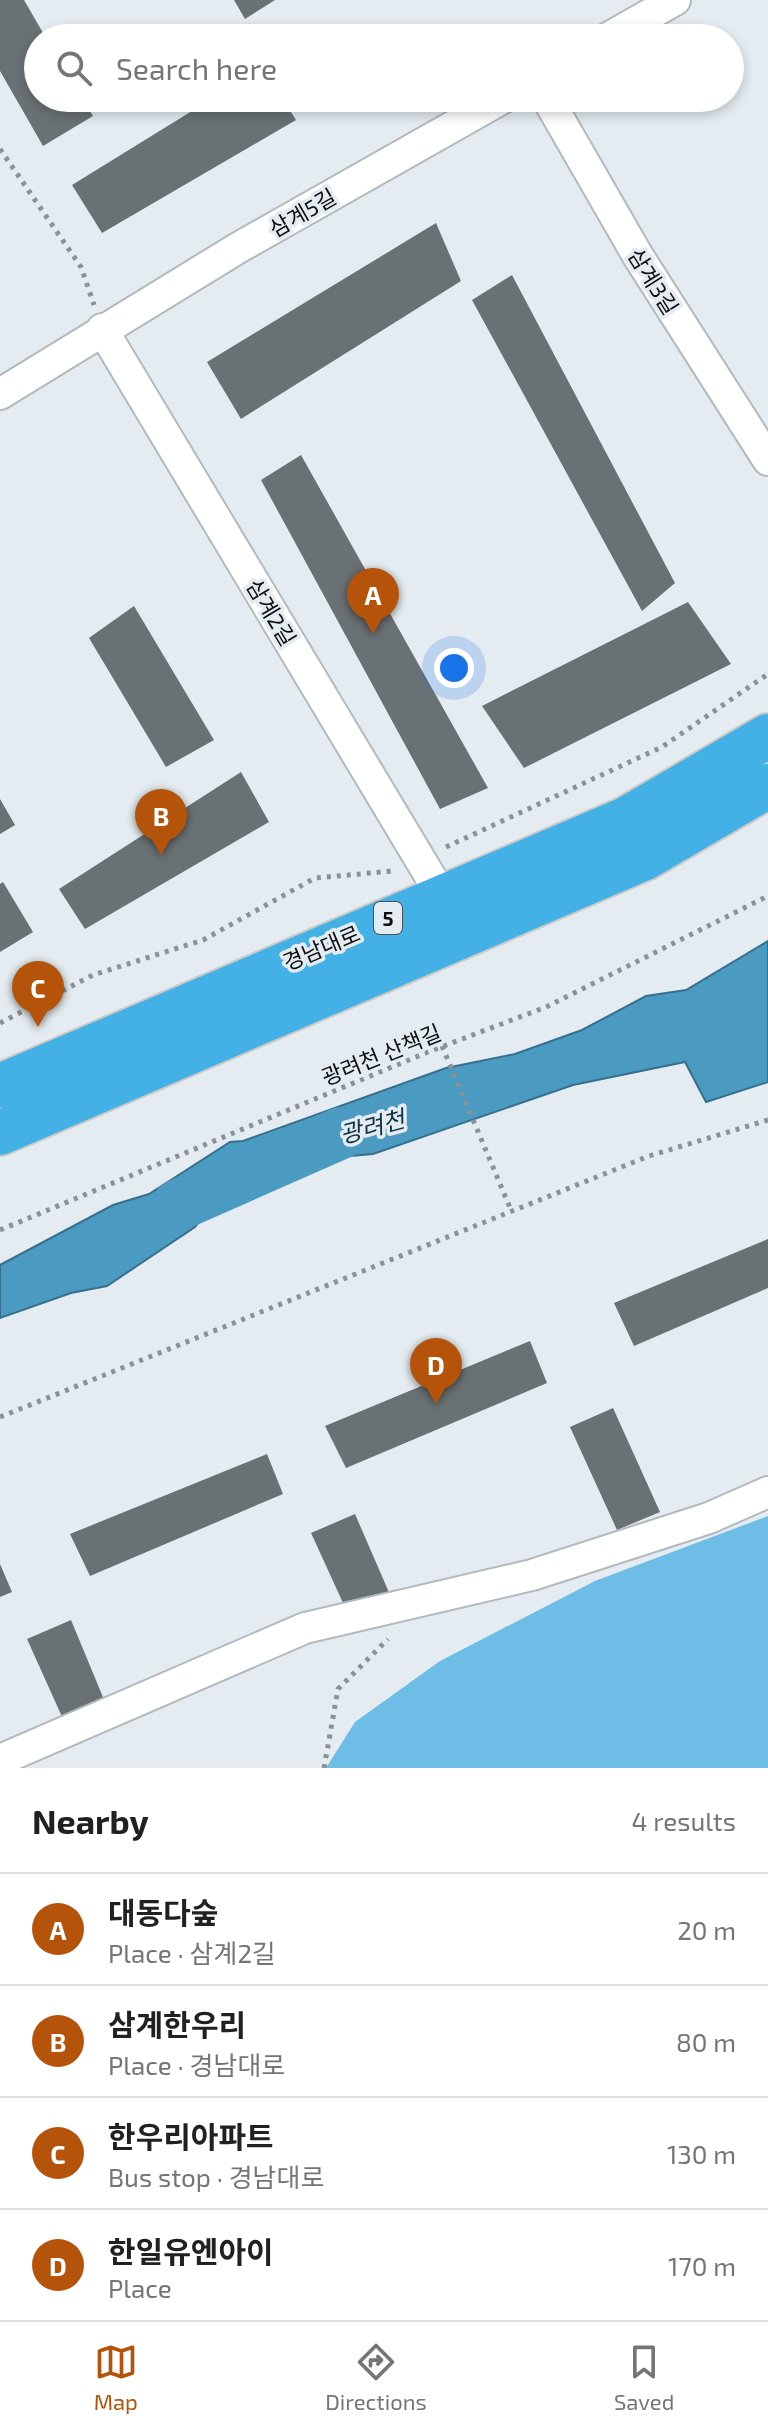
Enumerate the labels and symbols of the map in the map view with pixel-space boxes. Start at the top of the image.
street label: 삼계5길 [264,183,340,241]
street label: 삼계3길 [624,243,684,319]
pin: A [347,568,399,634]
street label: 삼계2길 [242,574,302,650]
your location [434,648,474,688]
pin: B [135,789,187,855]
road number: 5 [374,902,402,934]
street label: 경남대로 [279,919,363,975]
pin: C [12,961,64,1027]
street label: 광려천 산책길 [318,1018,444,1090]
water label: 광려천 [336,1103,411,1149]
pin: D [410,1338,462,1404]

